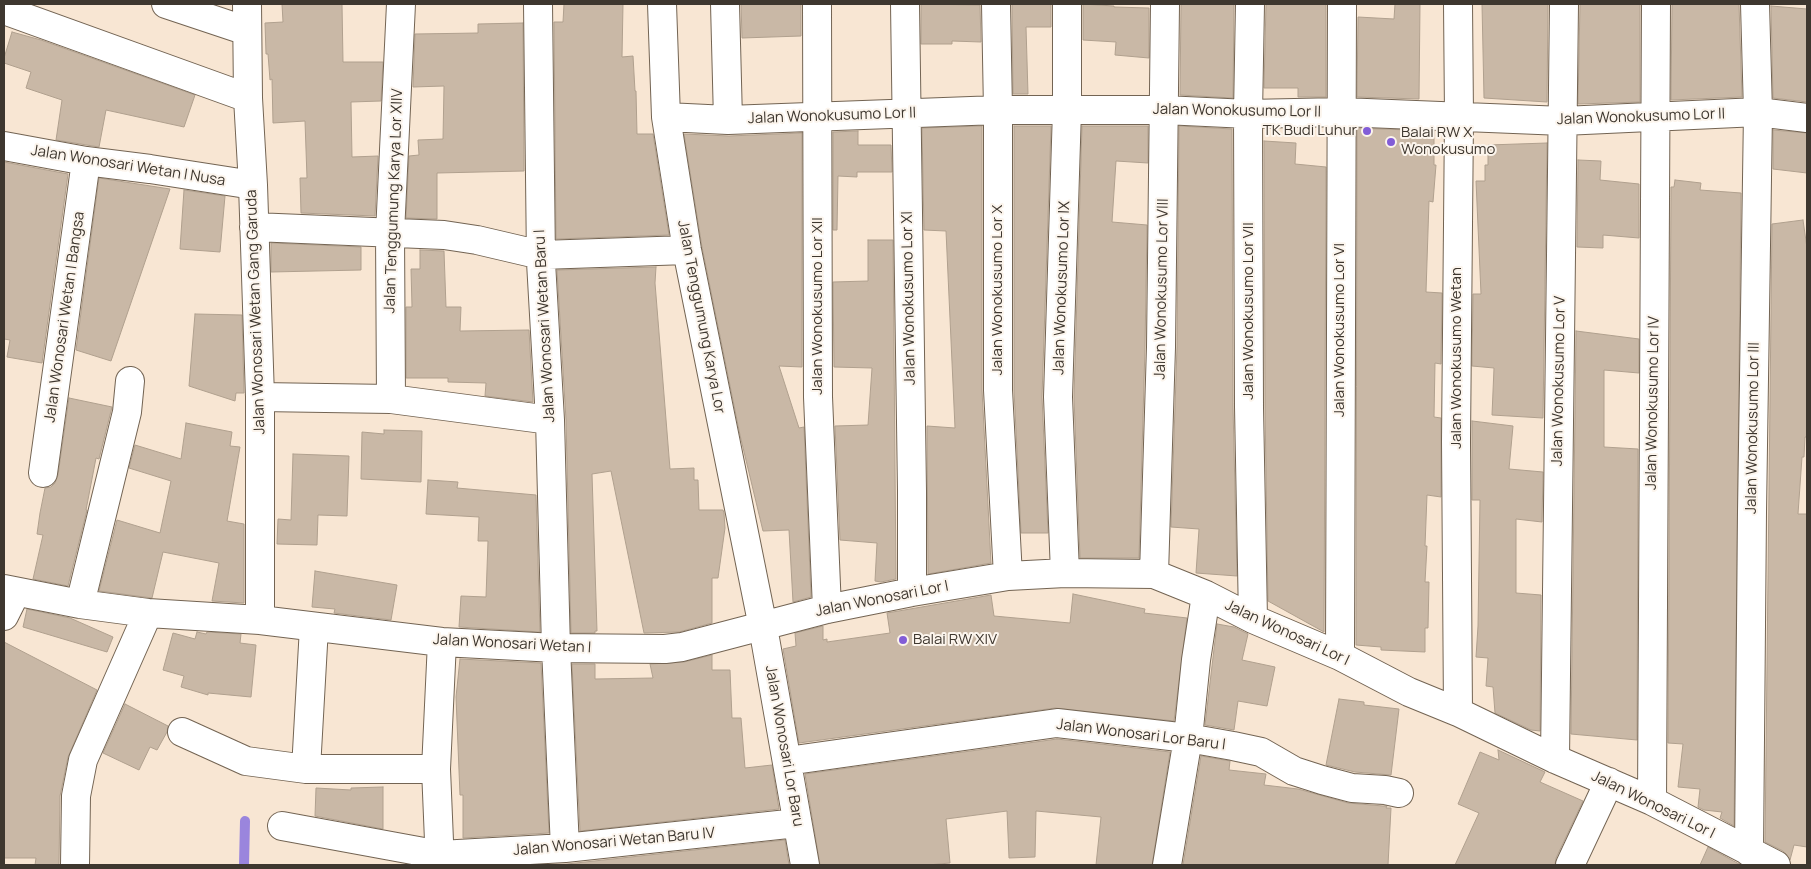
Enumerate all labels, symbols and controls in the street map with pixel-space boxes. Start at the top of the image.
street label: Jalan Tenggumung Karya Lor XIIV [381,88,407,314]
street label: Jalan Wonokusumo Lor II [1153,101,1321,121]
street label: Jalan Wonokusumo Lor II [748,104,916,128]
street label: Jalan Wonokusumo Lor II [1557,105,1725,129]
place label: TK Budi Luhur [1263,122,1357,140]
place label: Balai RW X Wonokusumo [1401,124,1495,159]
marker: TK Budi Luhur [1361,125,1373,137]
marker: Balai RW X Wonokusumo [1385,136,1397,148]
street label: Jalan Wonosari Wetan I Nusa [29,142,227,190]
street label: Jalan Wonosari Wetan Gang Garuda [243,189,269,435]
street label: Jalan Wonokusumo Lor VIII [1151,198,1173,380]
street label: Jalan Wonokusumo Lor IX [1050,201,1074,375]
street label: Jalan Wonokusumo Lor X [989,205,1007,375]
street label: Jalan Wonosari Wetan I Bangsa [41,210,89,424]
street label: Jalan Wonokusumo Lor XI [898,211,920,385]
street label: Jalan Wonokusumo Lor XII [809,217,827,395]
street label: Jalan Tenggumung Karya Lor [673,219,729,415]
street label: Jalan Wonokusumo Lor VII [1240,222,1258,400]
street label: Jalan Wonosari Wetan Baru I [531,229,559,423]
street label: Jalan Wonokusumo Lor VI [1331,243,1349,417]
street label: Jalan Wonokusumo Wetan [1448,267,1466,449]
street label: Jalan Wonokusumo Lor V [1549,296,1569,466]
street label: Jalan Wonokusumo Lor IV [1642,316,1664,490]
street label: Jalan Wonokusumo Lor III [1743,342,1763,514]
street label: Jalan Wonosari Lor I [814,577,950,621]
street label: Jalan Wonosari Lor I [1222,596,1352,670]
street label: Jalan Wonosari Wetan I [432,631,592,657]
place label: Balai RW XIV [913,631,997,649]
marker: Balai RW XIV [897,634,909,646]
street label: Jalan Wonosari Lor Baru [761,664,807,828]
street label: Jalan Wonosari Lor Baru I [1055,716,1227,754]
street label: Jalan Wonosari Lor I [1588,767,1718,843]
street label: Jalan Wonosari Wetan Baru IV [512,824,716,860]

